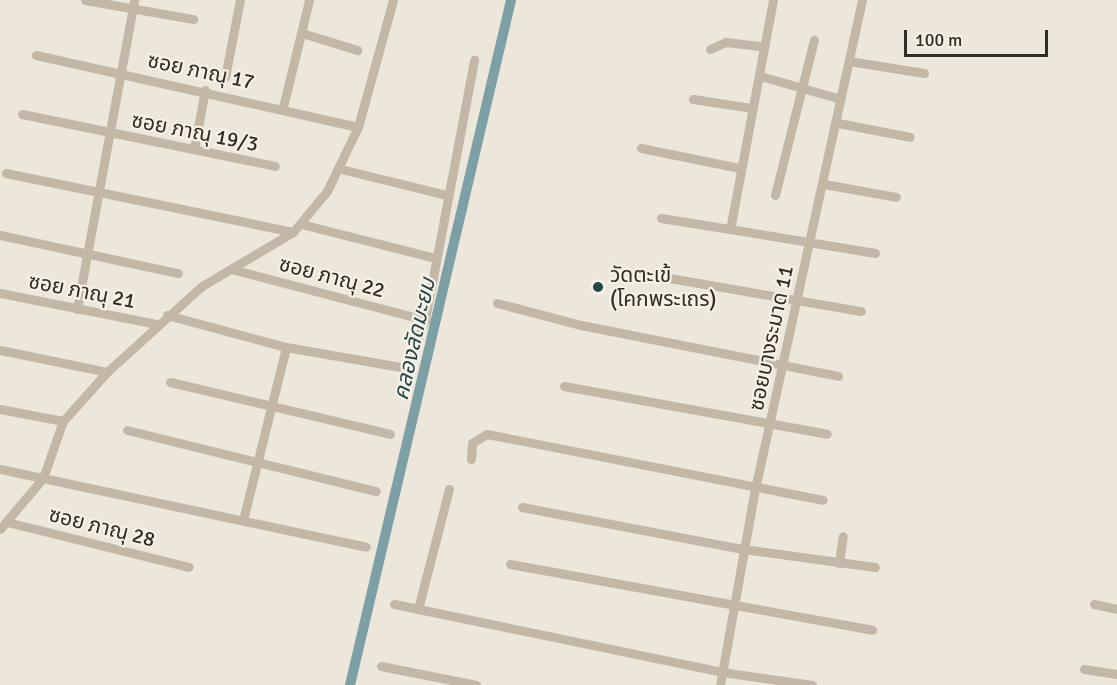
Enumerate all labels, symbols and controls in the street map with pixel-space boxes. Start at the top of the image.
scale bar [907,18,1051,56]
text: 100 m [915,29,962,51]
street label: ซอย ภาณุ 17 [145,47,257,95]
street label: ซอย ภาณุ 19/3 [129,107,261,157]
street label: ซอย ภาณุ 22 [276,251,388,303]
place label: วัดตะเข้ (โคกพระเถร) [610,262,716,312]
street label: ซอยบางระมาด 11 [743,263,799,413]
street label: ซอย ภาณุ 21 [26,268,138,314]
water label: คลองลัดมะยม [387,276,441,402]
marker: วัดตะเข้ (โคกพระเถร) [591,280,605,294]
street label: ซอย ภาณุ 28 [46,502,158,552]

